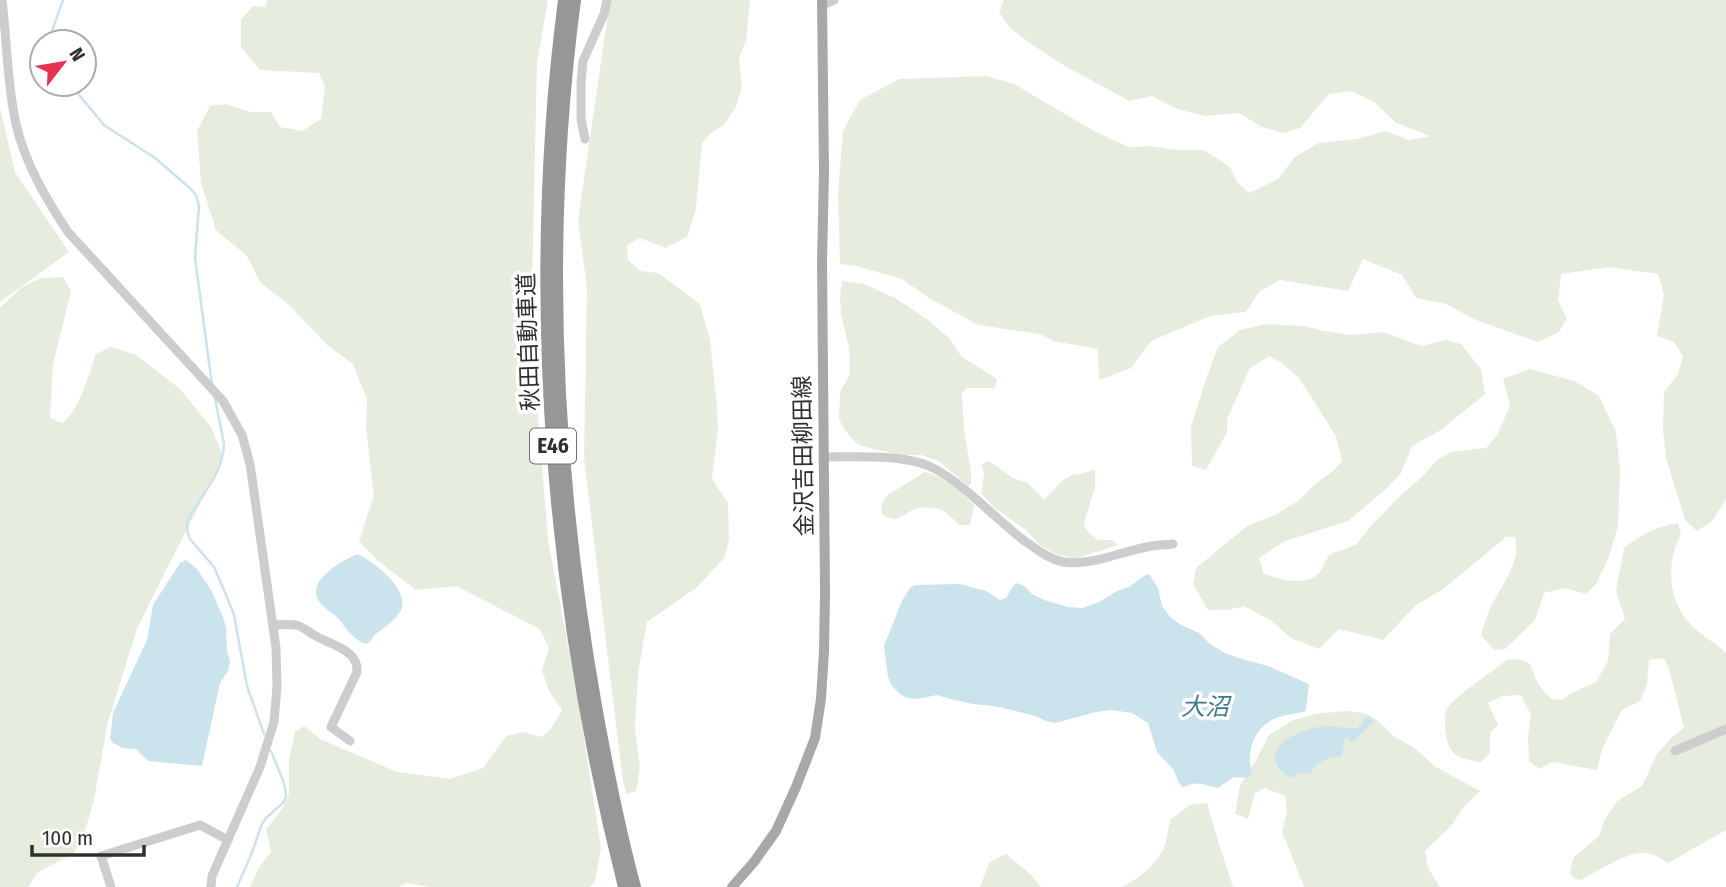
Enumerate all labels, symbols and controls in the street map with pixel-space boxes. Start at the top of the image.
north arrow [28,28,98,98]
text: N [64,44,90,65]
street label: 秋田自動車道 [512,273,544,411]
street label: 金沢吉田柳田線 [788,375,818,537]
road number: E46 [530,428,576,464]
water label: 大沼 [1181,693,1232,721]
scale bar [32,814,144,858]
text: 100 m [42,825,93,851]

